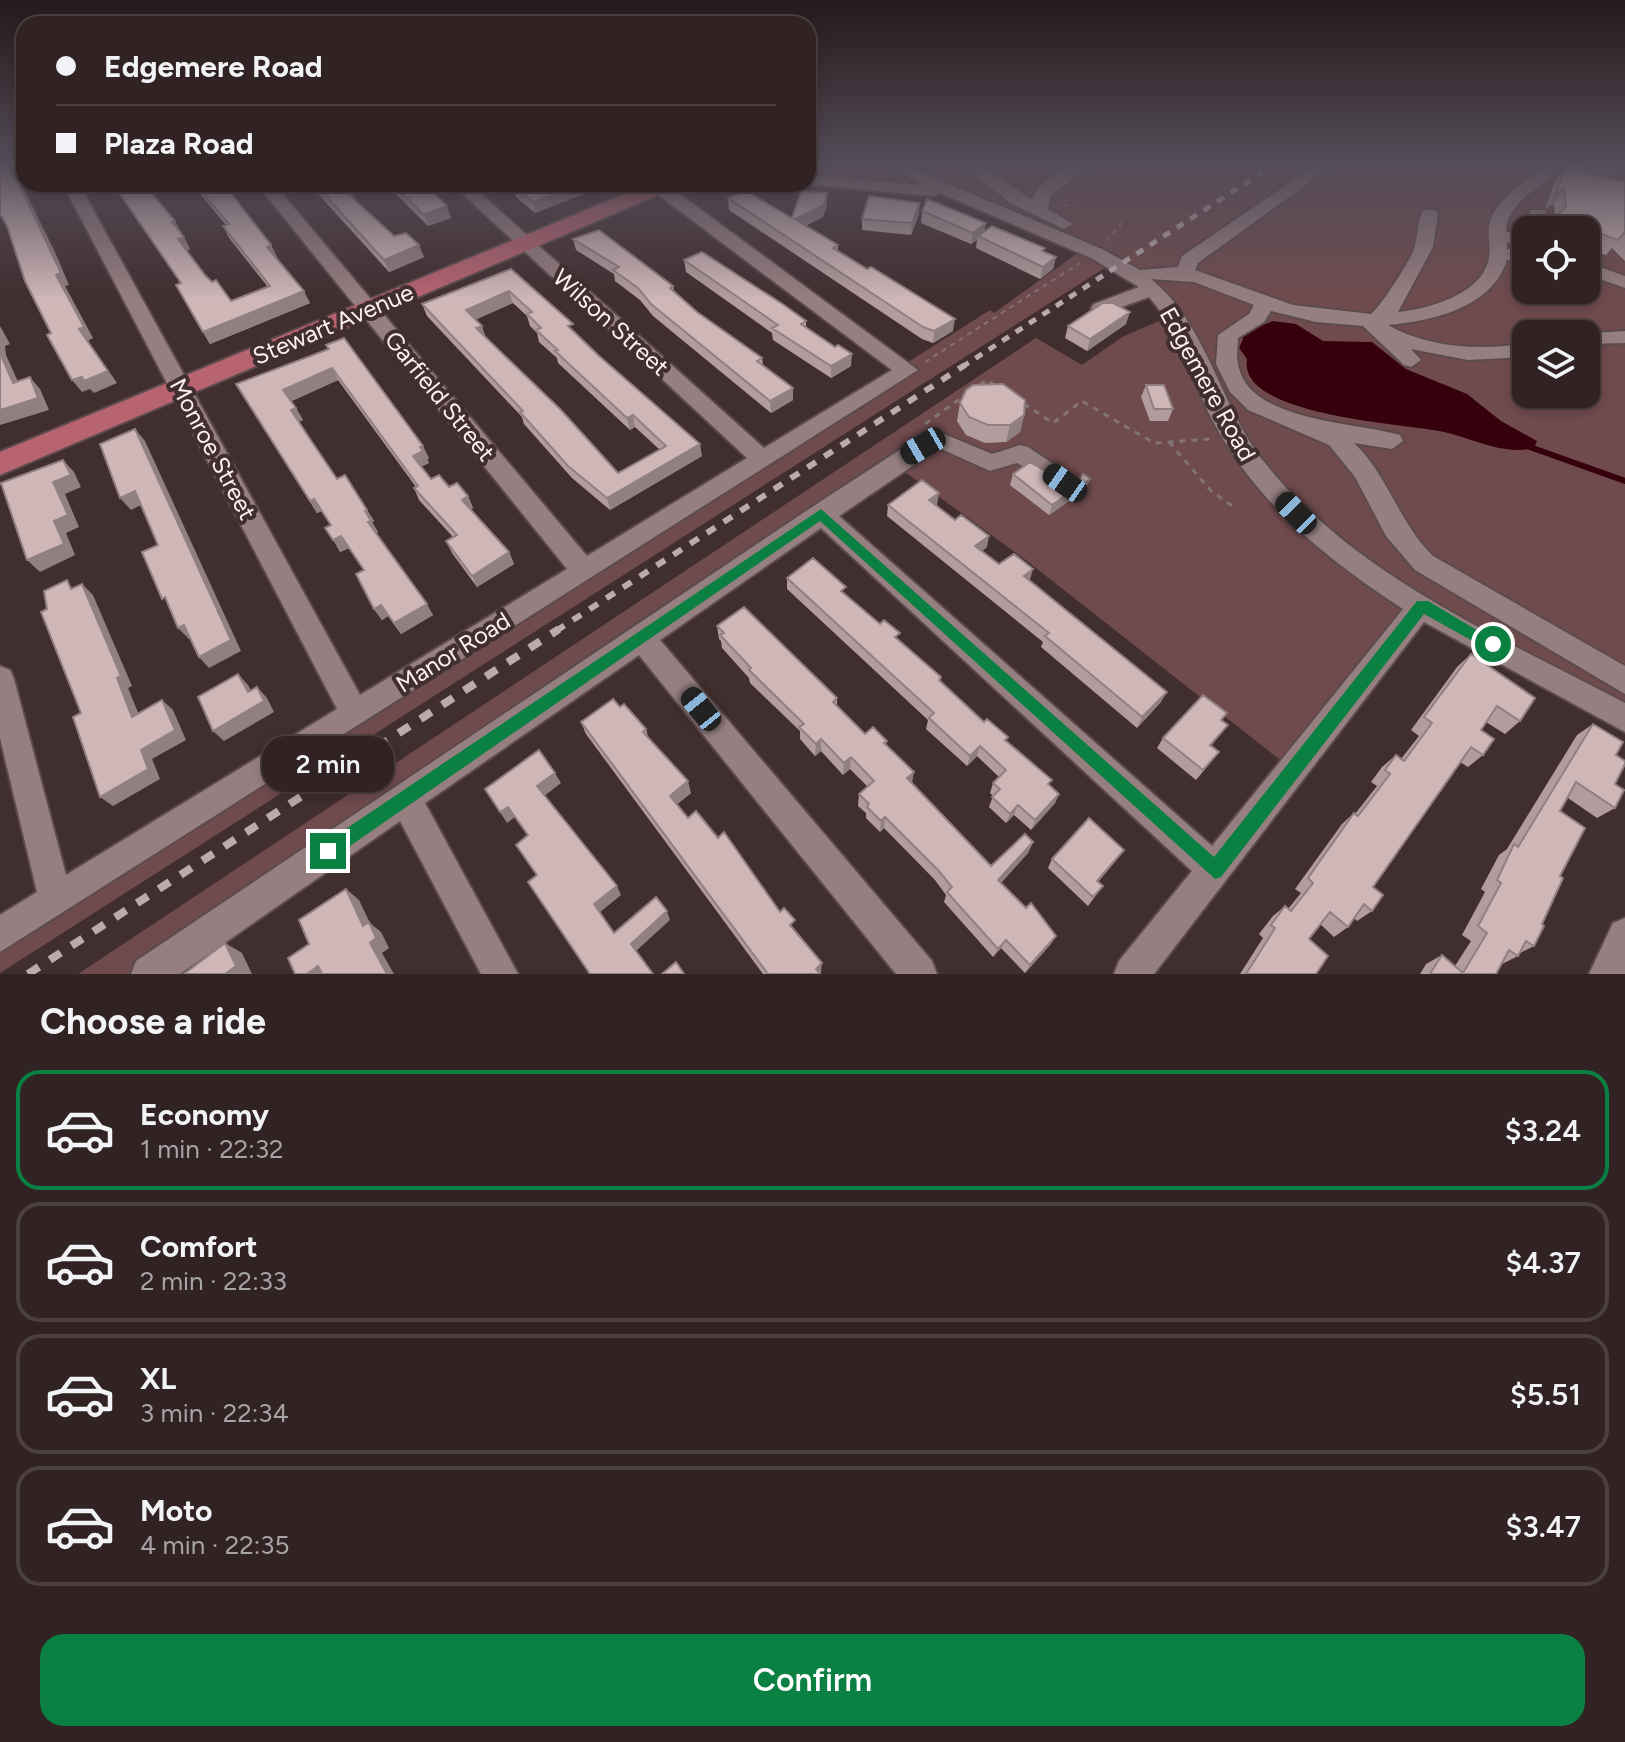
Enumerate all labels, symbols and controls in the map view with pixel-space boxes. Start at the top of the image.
text: Edgemere Road [104,48,323,85]
text: Plaza Road [104,125,254,162]
map controls [1512,216,1600,408]
button: locate [1512,216,1600,304]
street label: Wilson Street [547,263,675,381]
street label: Stewart Avenue [248,277,418,371]
street label: Edgemere Road [1154,302,1262,466]
button: layers [1512,320,1600,408]
street label: Garfield Street [379,325,501,467]
street label: Monroe Street [164,373,262,525]
car [896,424,950,468]
car [1038,459,1092,507]
car [1271,487,1321,539]
street label: Manor Road [391,605,515,699]
route start [1475,626,1511,662]
car [677,683,725,735]
callout: 2 min [262,735,394,791]
text: 2 min [296,748,360,780]
route end [310,833,346,869]
text: Choose a ride [40,1000,266,1043]
icon: car [44,1094,116,1166]
text: Economy [140,1096,269,1133]
text: $3.24 [1505,1112,1581,1149]
text: 1 min · 22:32 [140,1133,284,1165]
icon: car [44,1226,116,1298]
text: Comfort [140,1228,258,1265]
text: $4.37 [1505,1244,1581,1281]
text: 2 min · 22:33 [140,1265,287,1297]
icon: car [44,1358,116,1430]
text: XL [140,1360,176,1397]
text: $5.51 [1510,1376,1581,1413]
text: 3 min · 22:34 [140,1397,289,1429]
icon: car [44,1490,116,1562]
text: Moto [140,1492,212,1529]
text: $3.47 [1505,1508,1581,1545]
text: 4 min · 22:35 [140,1529,289,1561]
button: Confirm [40,1634,1585,1726]

